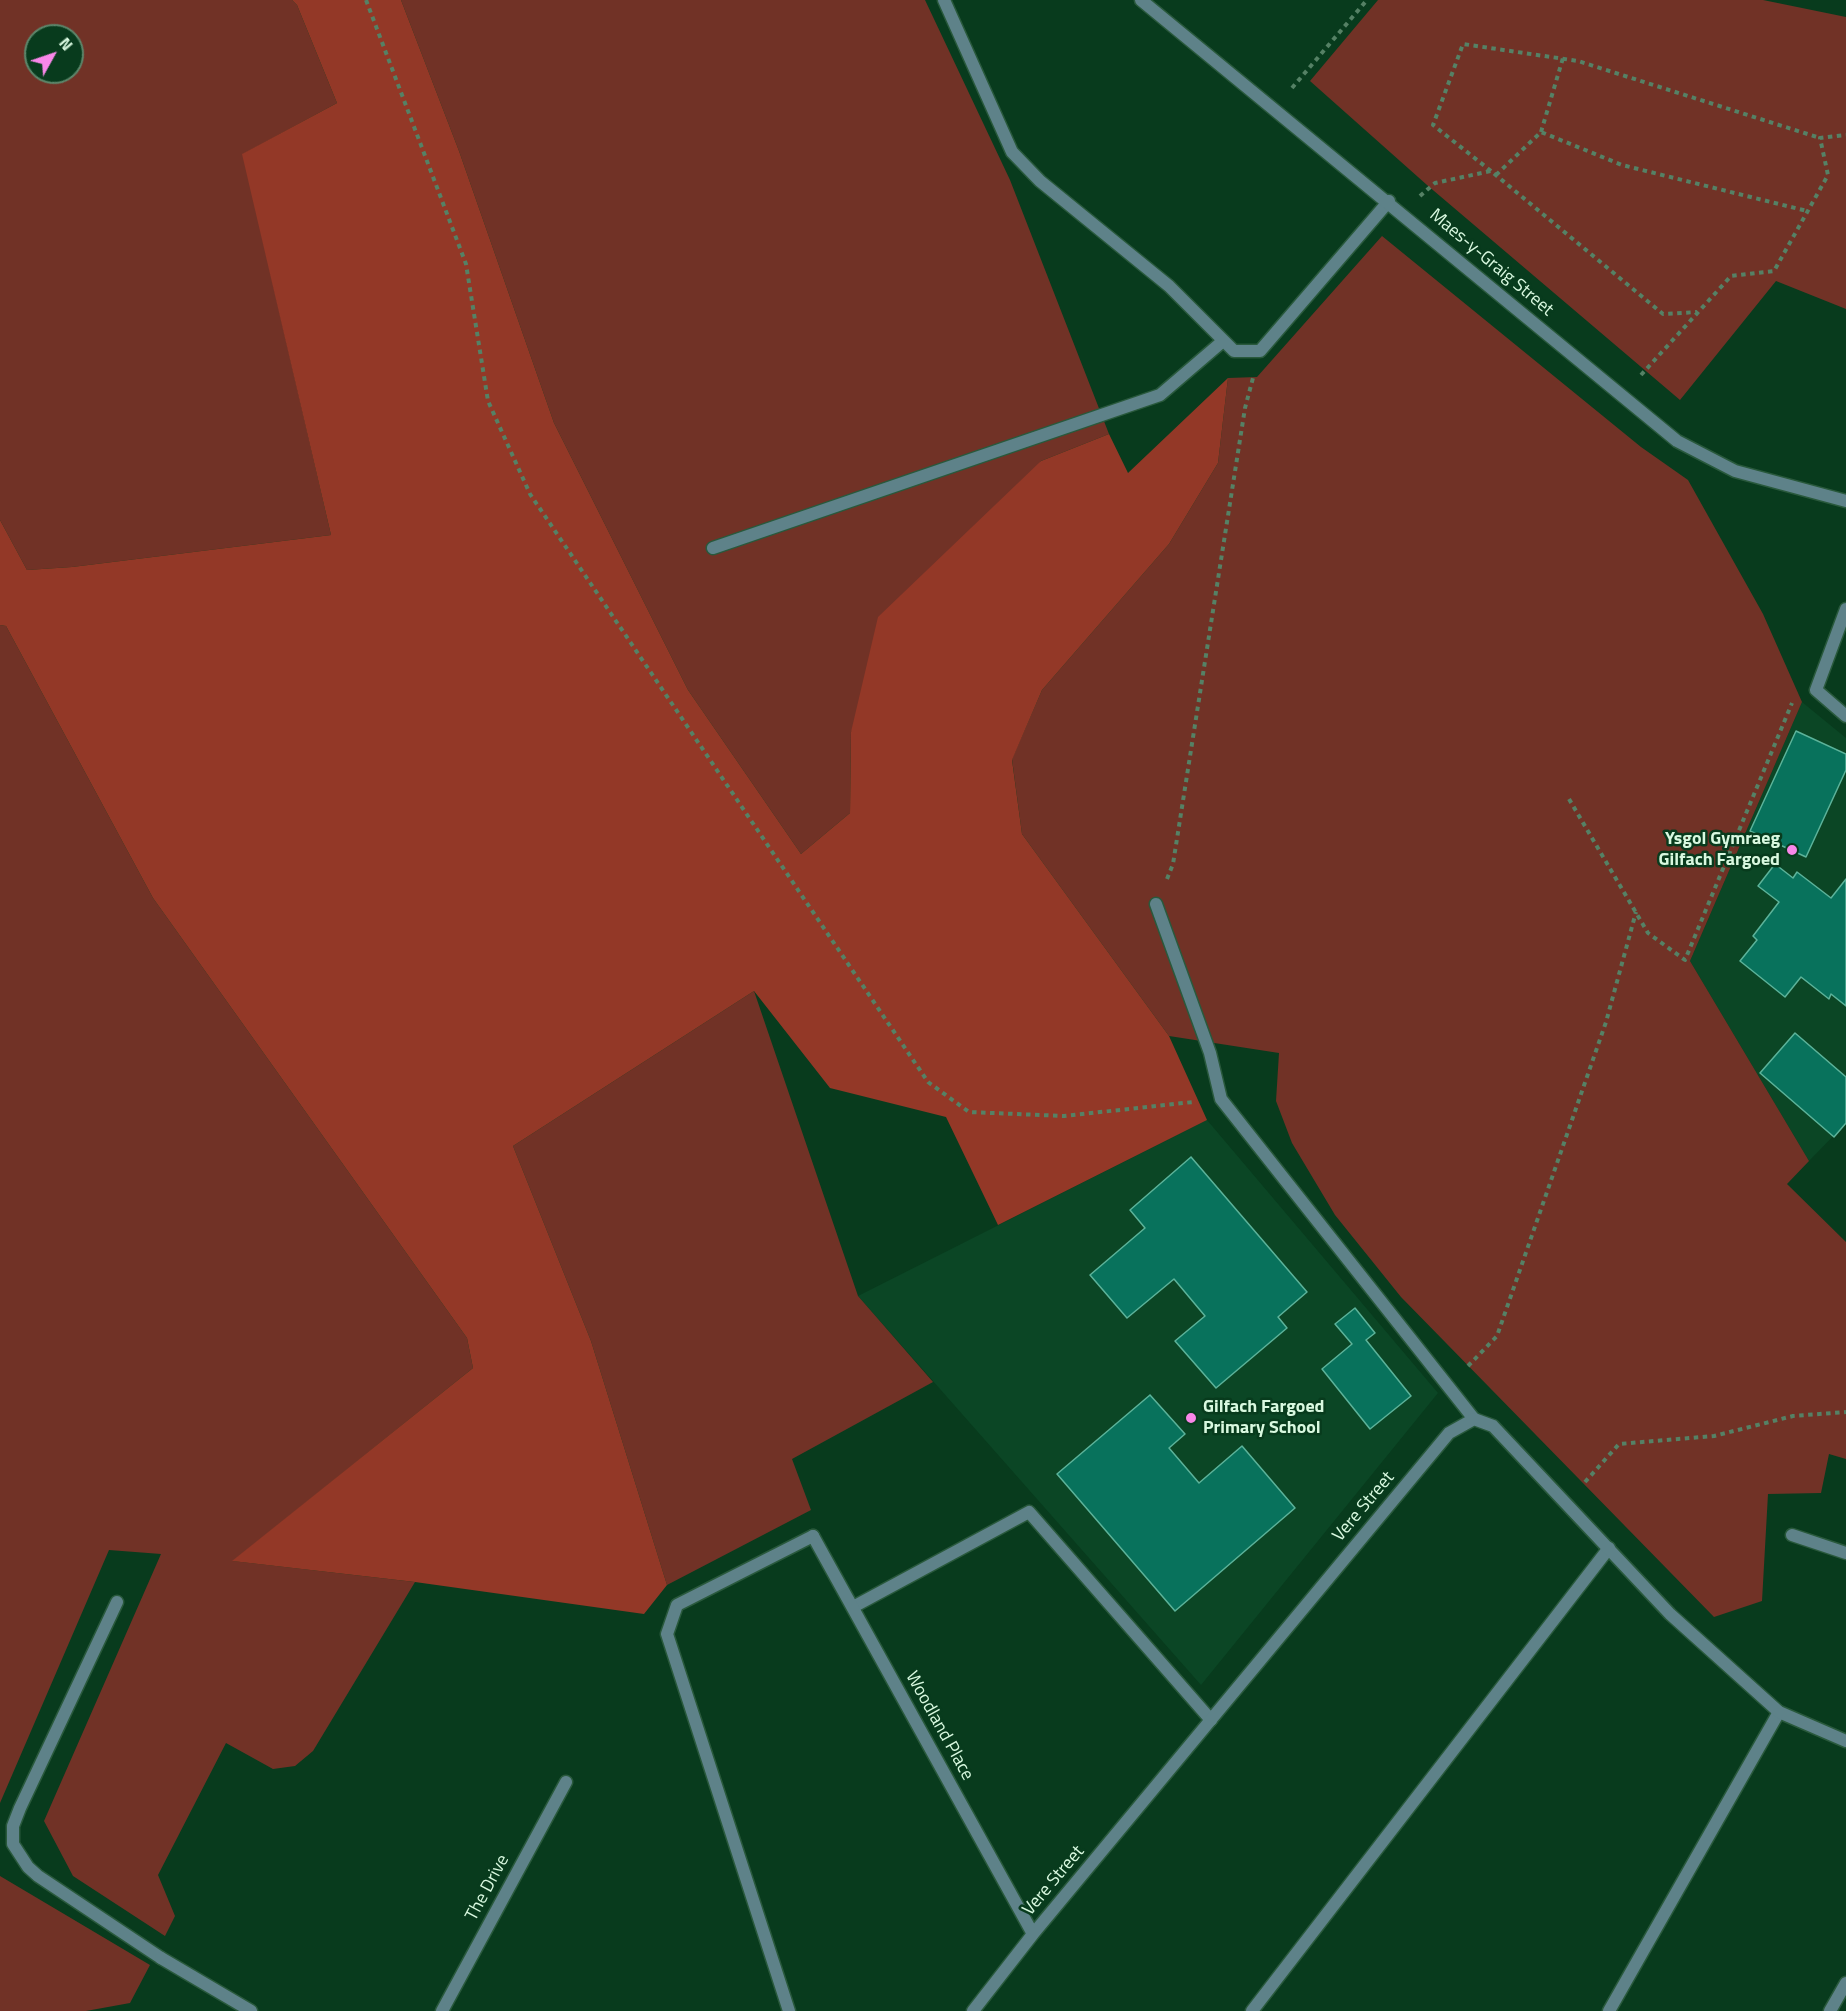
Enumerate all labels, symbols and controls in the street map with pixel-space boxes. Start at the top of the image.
north arrow [24,24,84,84]
text: N [53,32,79,56]
street label: Maes-y-Graig Street [1425,205,1557,321]
place label: Ysgol Gymraeg Gilfach Fargoed [1659,829,1780,872]
marker: Ysgol Gymraeg Gilfach Fargoed [1785,843,1799,857]
place label: Gilfach Fargoed Primary School [1203,1397,1324,1440]
marker: Gilfach Fargoed Primary School [1184,1411,1198,1425]
street label: Vere Street [1329,1468,1399,1546]
street label: Woodland Place [900,1668,978,1784]
street label: Vere Street [1019,1842,1089,1920]
street label: The Drive [462,1851,514,1925]

